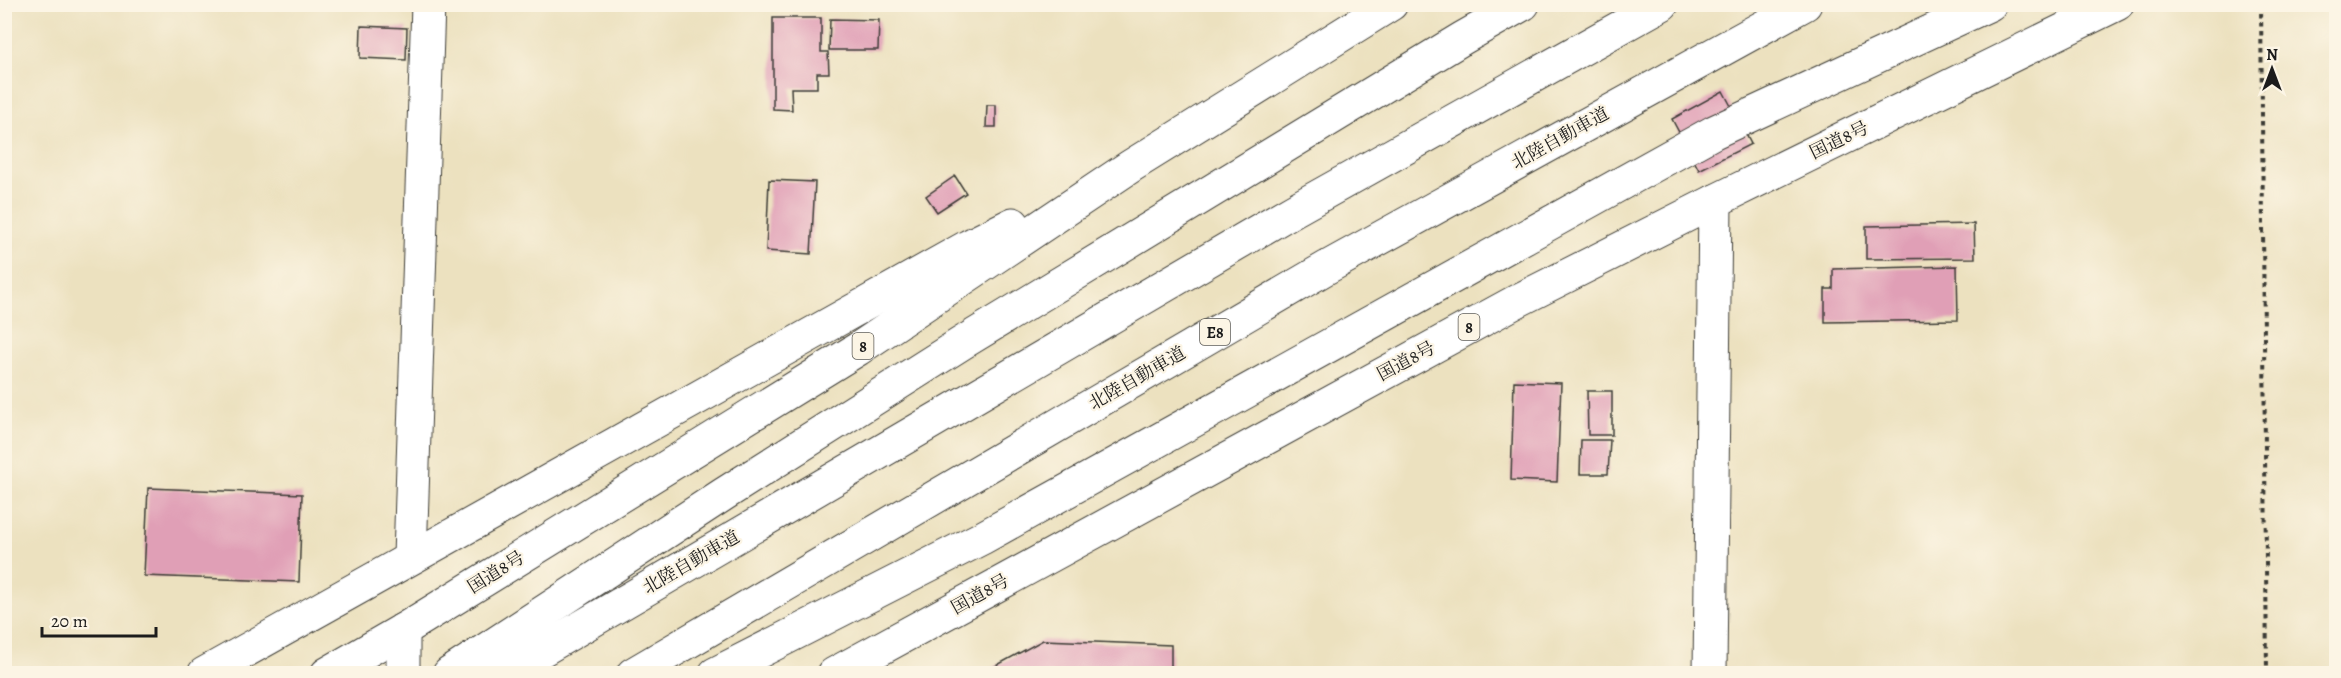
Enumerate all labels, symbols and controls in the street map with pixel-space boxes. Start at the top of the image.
north arrow [2242,39,2302,99]
text: N [2266,44,2278,66]
street label: 北陸自動車道 [1507,101,1613,175]
street label: 国道8号 [1806,115,1872,165]
road number: 8 [1458,314,1480,340]
road number: E8 [1200,319,1230,345]
road number: 8 [852,333,874,359]
street label: 国道8号 [1373,336,1439,386]
street label: 北陸自動車道 [1084,341,1190,415]
street label: 北陸自動車道 [638,525,744,599]
street label: 国道8号 [463,545,529,599]
street label: 国道8号 [947,568,1013,620]
scale bar [42,600,156,638]
text: 20 m [51,609,88,633]

